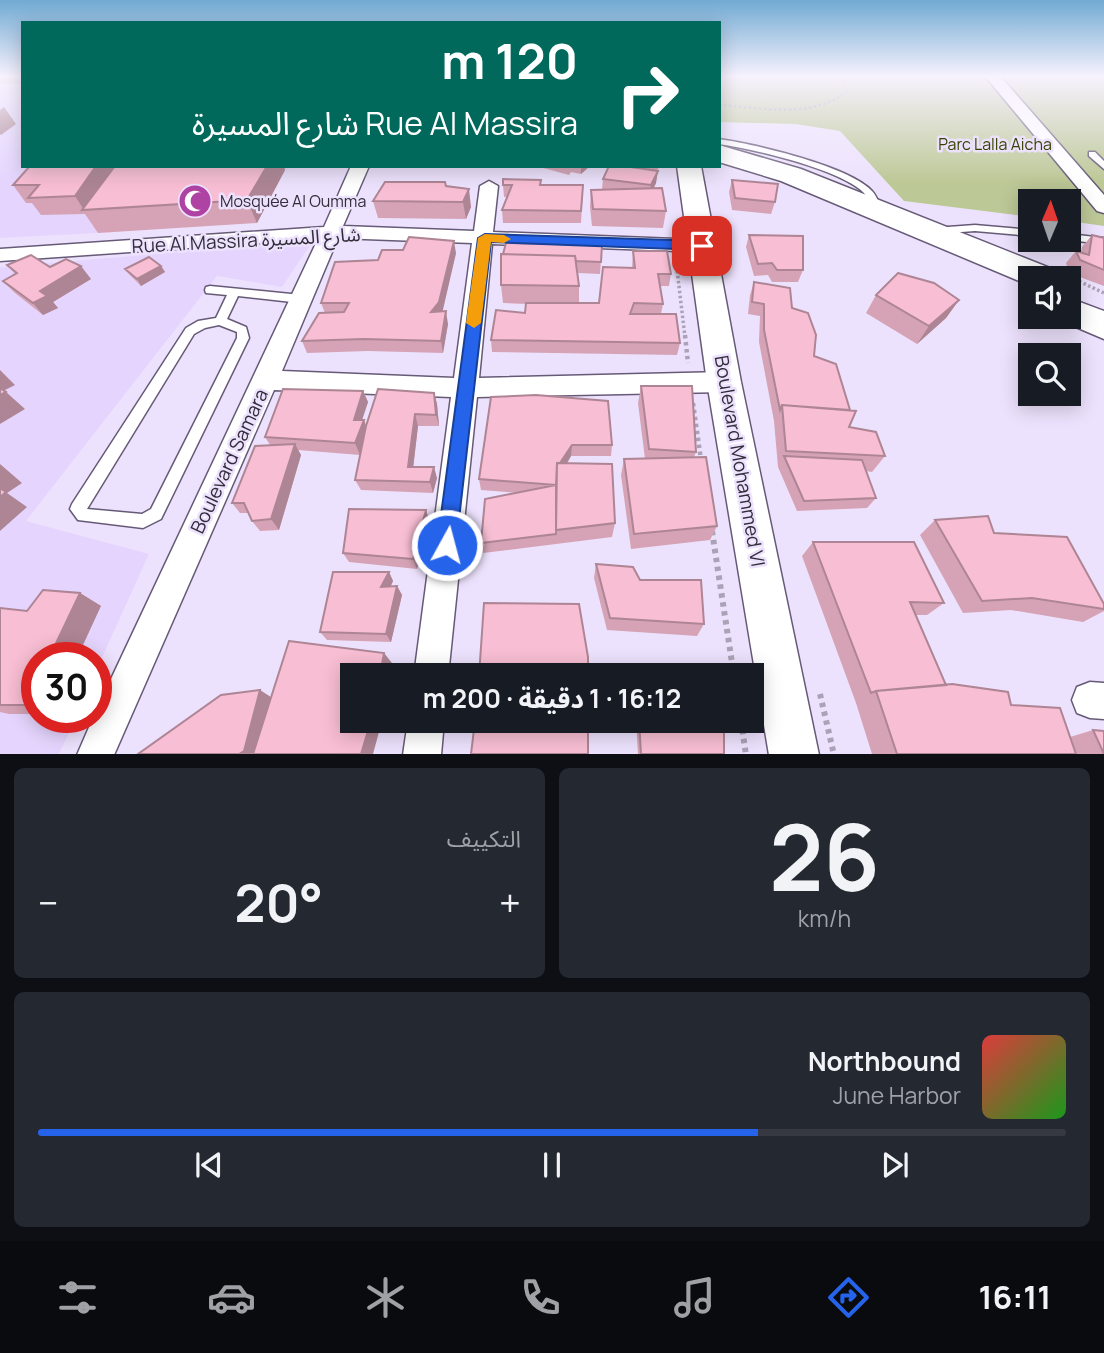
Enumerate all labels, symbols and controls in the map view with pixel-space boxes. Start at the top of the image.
text: 120 m [441,27,578,94]
icon: right [602,49,693,140]
text: Rue Al Massira شارع المسيرة [192,101,578,145]
park label: Parc Lalla Aicha [938,133,1052,155]
mosque icon: Mosquée Al Oumma [176,182,214,220]
north arrow [1018,189,1082,252]
map controls [1018,189,1081,406]
place label: Mosquée Al Oumma [220,190,366,212]
pin [672,216,732,276]
street label: Rue Al Massira شارع المسيرة [131,221,361,260]
icon: arrive [683,227,721,265]
button: sound [1018,266,1081,329]
button: search [1018,343,1081,406]
street label: Boulevard Mohammed VI [709,353,771,569]
street label: Boulevard Samara [184,385,274,537]
position arrow [410,508,484,582]
speed limit sign: 30 [21,642,112,733]
text: 16:12 · 1 دقيقة · 200 m [423,680,681,716]
text: 26 [769,794,880,918]
text: التكييف [447,822,521,854]
text: 20° [235,867,323,938]
text: − [38,876,59,928]
text: + [499,876,521,928]
text: km/h [798,902,851,934]
text: Northbound [808,1043,961,1079]
text: June Harbor [833,1079,961,1111]
icon: previous [190,1146,228,1184]
icon: pause [533,1146,571,1184]
icon: next [876,1146,914,1184]
icon: filters [53,1273,102,1322]
icon: car [207,1273,256,1322]
icon: climate [361,1273,410,1322]
icon: phone [516,1273,565,1322]
icon: music [670,1273,719,1322]
icon: directions [824,1273,873,1322]
text: 16:11 [978,1275,1051,1319]

